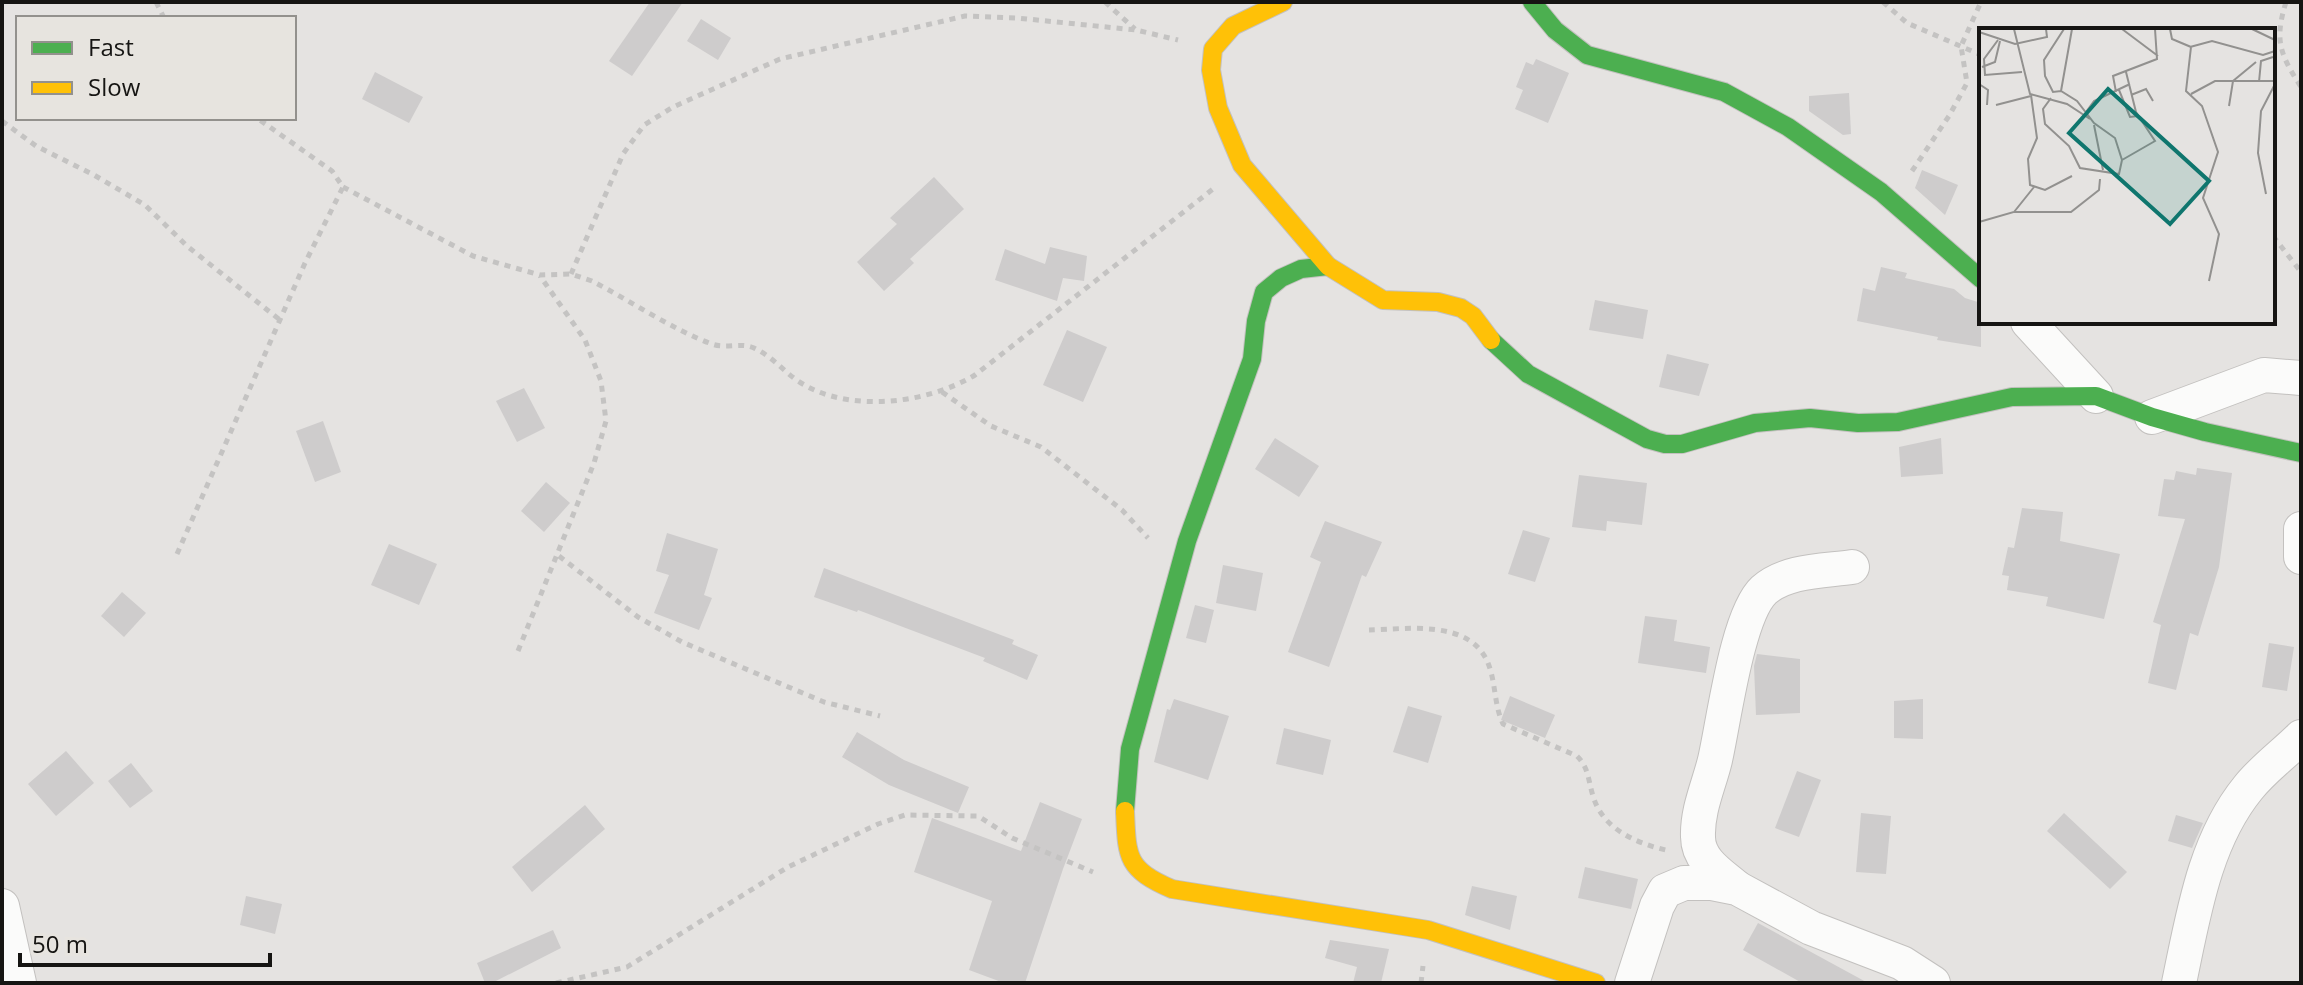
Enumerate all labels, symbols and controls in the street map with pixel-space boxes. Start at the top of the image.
legend [16,16,296,120]
inset map [1979,28,2275,324]
text: Fast [88,30,134,63]
text: Slow [88,70,141,103]
scale bar [20,917,270,967]
text: 50 m [32,927,88,960]

